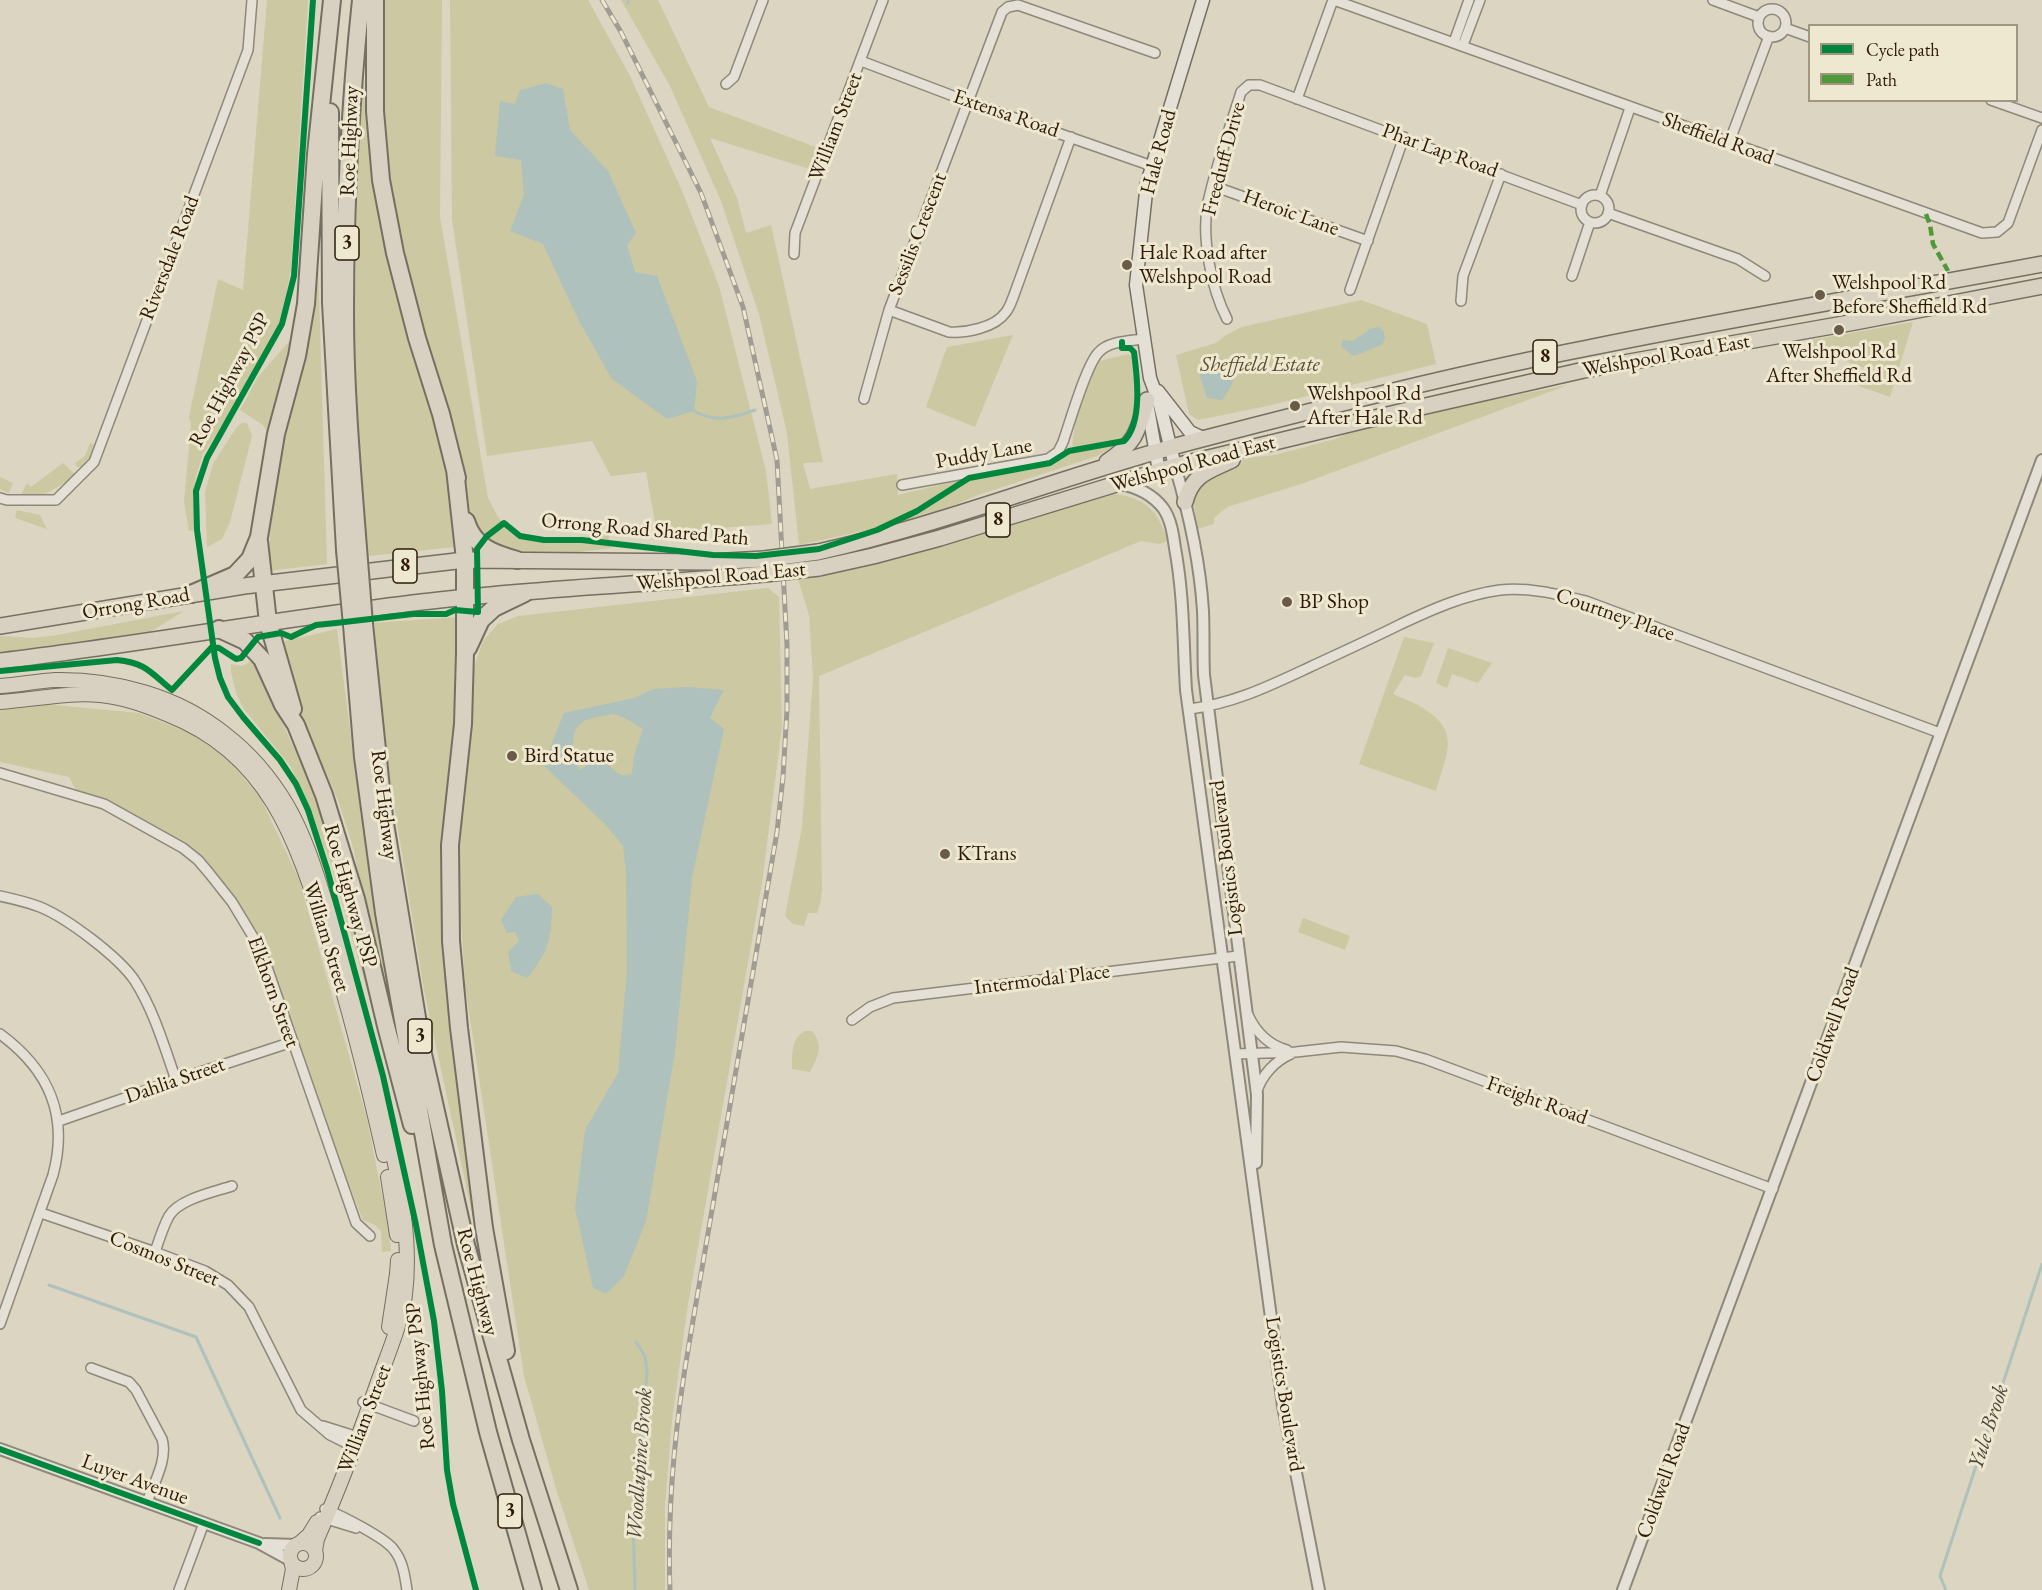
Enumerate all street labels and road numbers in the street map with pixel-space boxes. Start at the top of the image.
street label: William Street [804,69,868,185]
street label: Extensa Road [950,84,1062,144]
street label: Roe Highway [335,85,365,197]
street label: Freeduff Drive [1197,99,1251,219]
street label: Hale Road [1136,107,1182,197]
street label: Sheffield Road [1659,107,1777,171]
street label: Phar Lap Road [1379,118,1501,184]
street label: Sessilis Crescent [883,169,953,299]
street label: Heroic Lane [1240,184,1342,242]
street label: Riversdale Road [135,192,205,324]
road number: 3 [335,226,359,260]
street label: Roe Highway PSP [184,309,276,451]
street label: Welshpool Road East [1580,329,1752,383]
road number: 8 [1533,340,1557,374]
street label: Welshpool Road East [1108,430,1278,498]
street label: Puddy Lane [934,433,1034,475]
road number: 8 [986,503,1010,537]
street label: Orrong Road Shared Path [540,508,750,552]
road number: 8 [393,549,417,583]
street label: Welshpool Road East [635,557,807,597]
street label: Orrong Road [80,582,192,626]
street label: Courtney Place [1552,583,1678,647]
street label: Roe Highway [365,748,403,862]
street label: Logistics Boulevard [1205,779,1249,937]
street label: Roe Highway PSP [318,821,382,971]
street label: William Street [297,879,355,995]
street label: Elkhorn Street [241,933,305,1051]
street label: Intermodal Place [973,959,1111,1001]
street label: Coldwell Road [1800,964,1866,1086]
road number: 3 [408,1019,432,1053]
street label: Dahlia Street [122,1052,228,1110]
street label: Freight Road [1483,1071,1591,1131]
street label: Roe Highway [450,1225,504,1339]
street label: Cosmos Street [106,1226,222,1292]
street label: Roe Highway PSP [401,1301,441,1451]
street label: Logistics Boulevard [1259,1315,1309,1473]
street label: William Street [333,1361,397,1477]
street label: Coldwell Road [1631,1420,1697,1542]
street label: Luyer Avenue [78,1449,192,1511]
road number: 3 [498,1494,522,1528]

